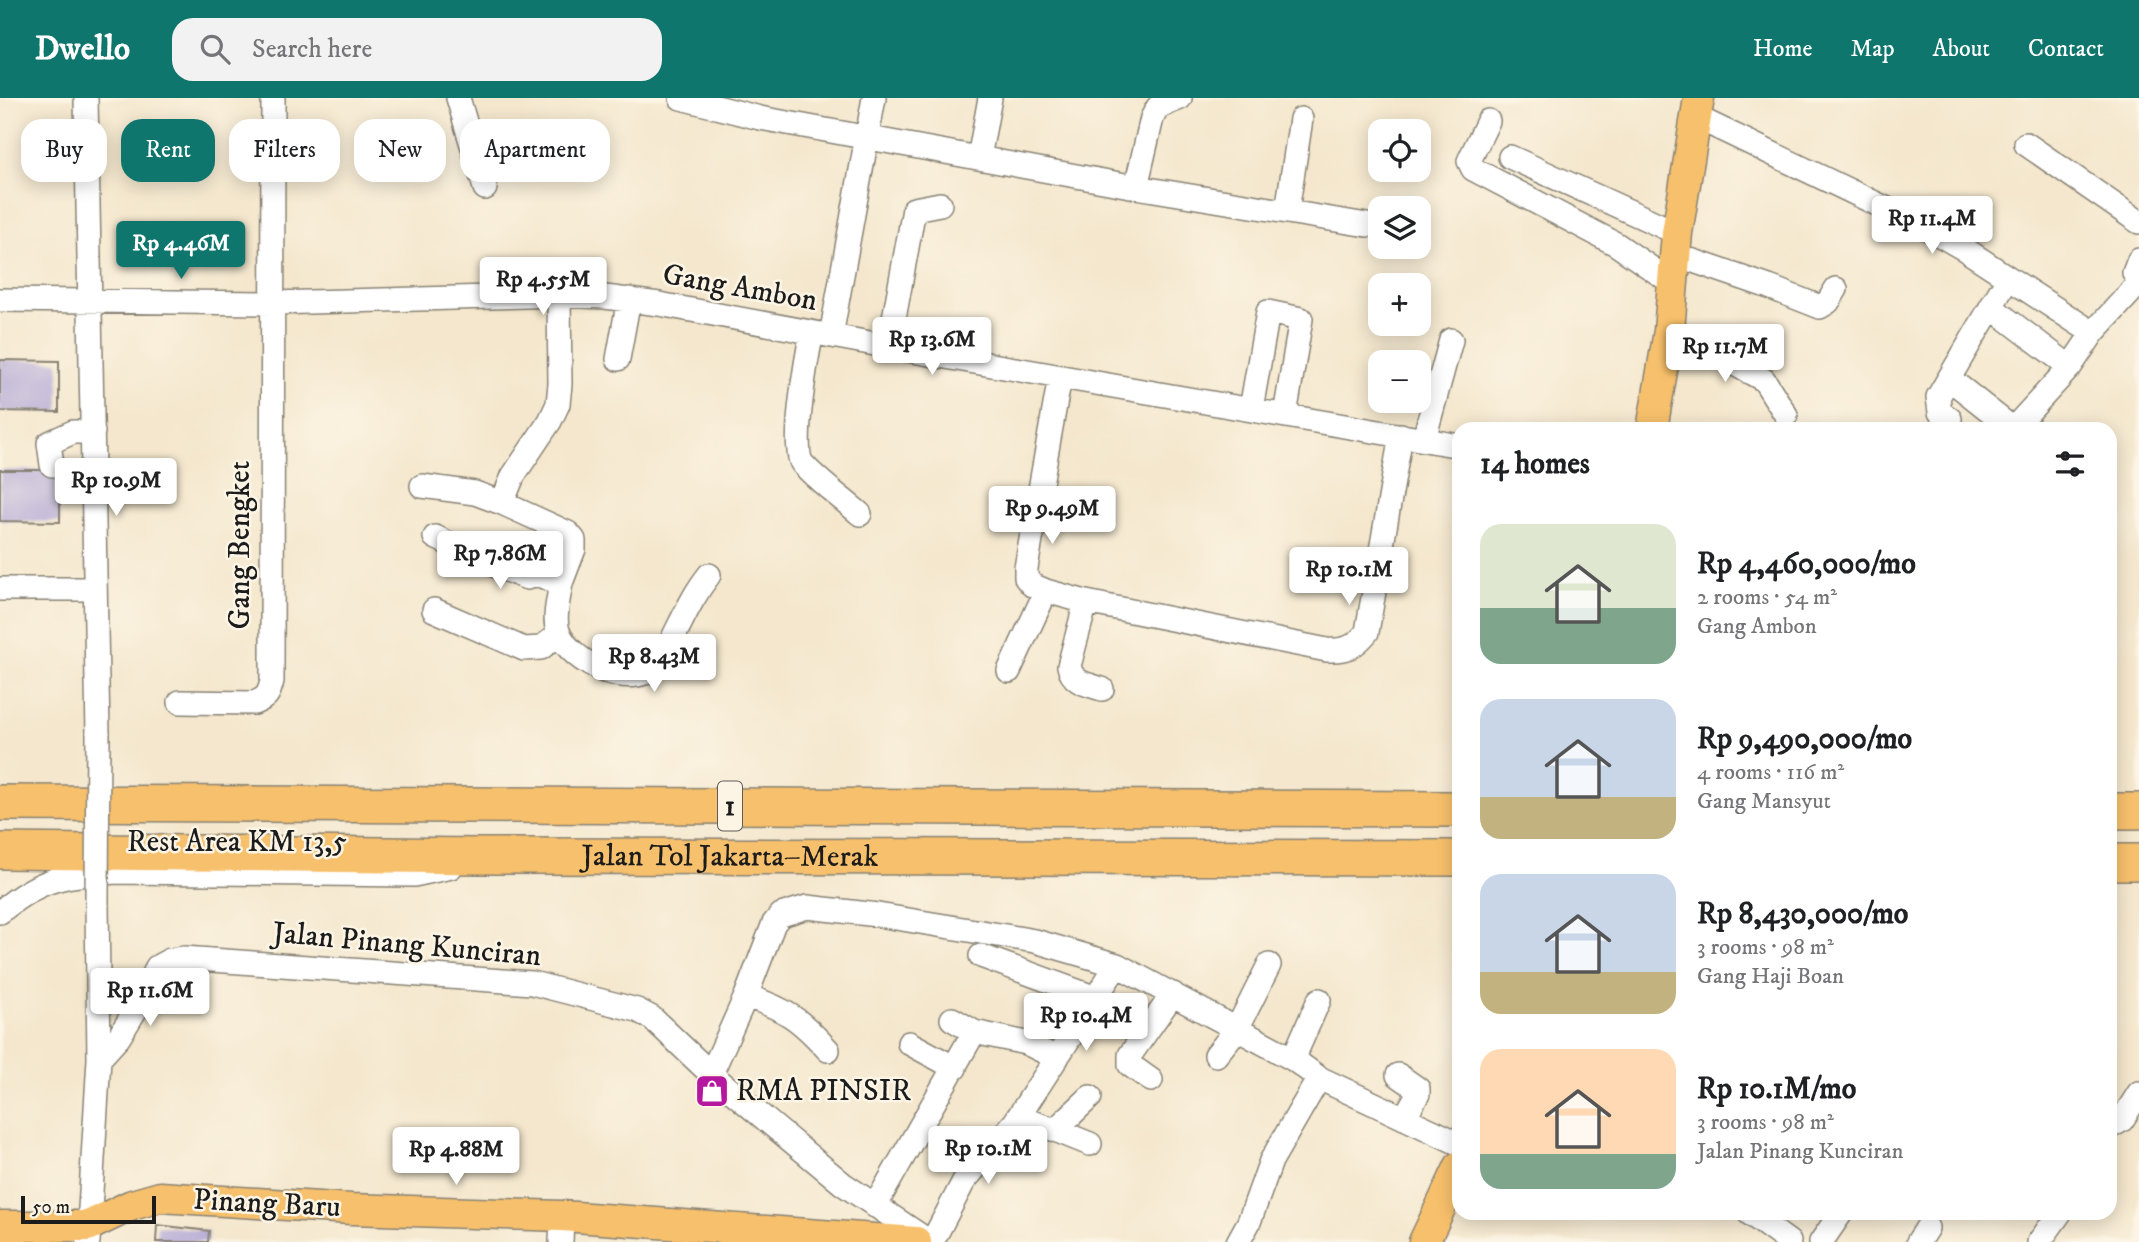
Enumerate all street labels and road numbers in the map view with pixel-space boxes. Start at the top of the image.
street label: Gang Ambon [660,256,820,320]
street label: Gang Bengket [222,461,259,629]
road number: 1 [718,782,742,830]
street label: Rest Area KM 13,5 [127,824,347,861]
street label: Jalan Tol Jakarta–Merak [579,838,879,875]
street label: Jalan Pinang Kunciran [268,915,543,975]
street label: Pinang Baru [192,1182,342,1226]

